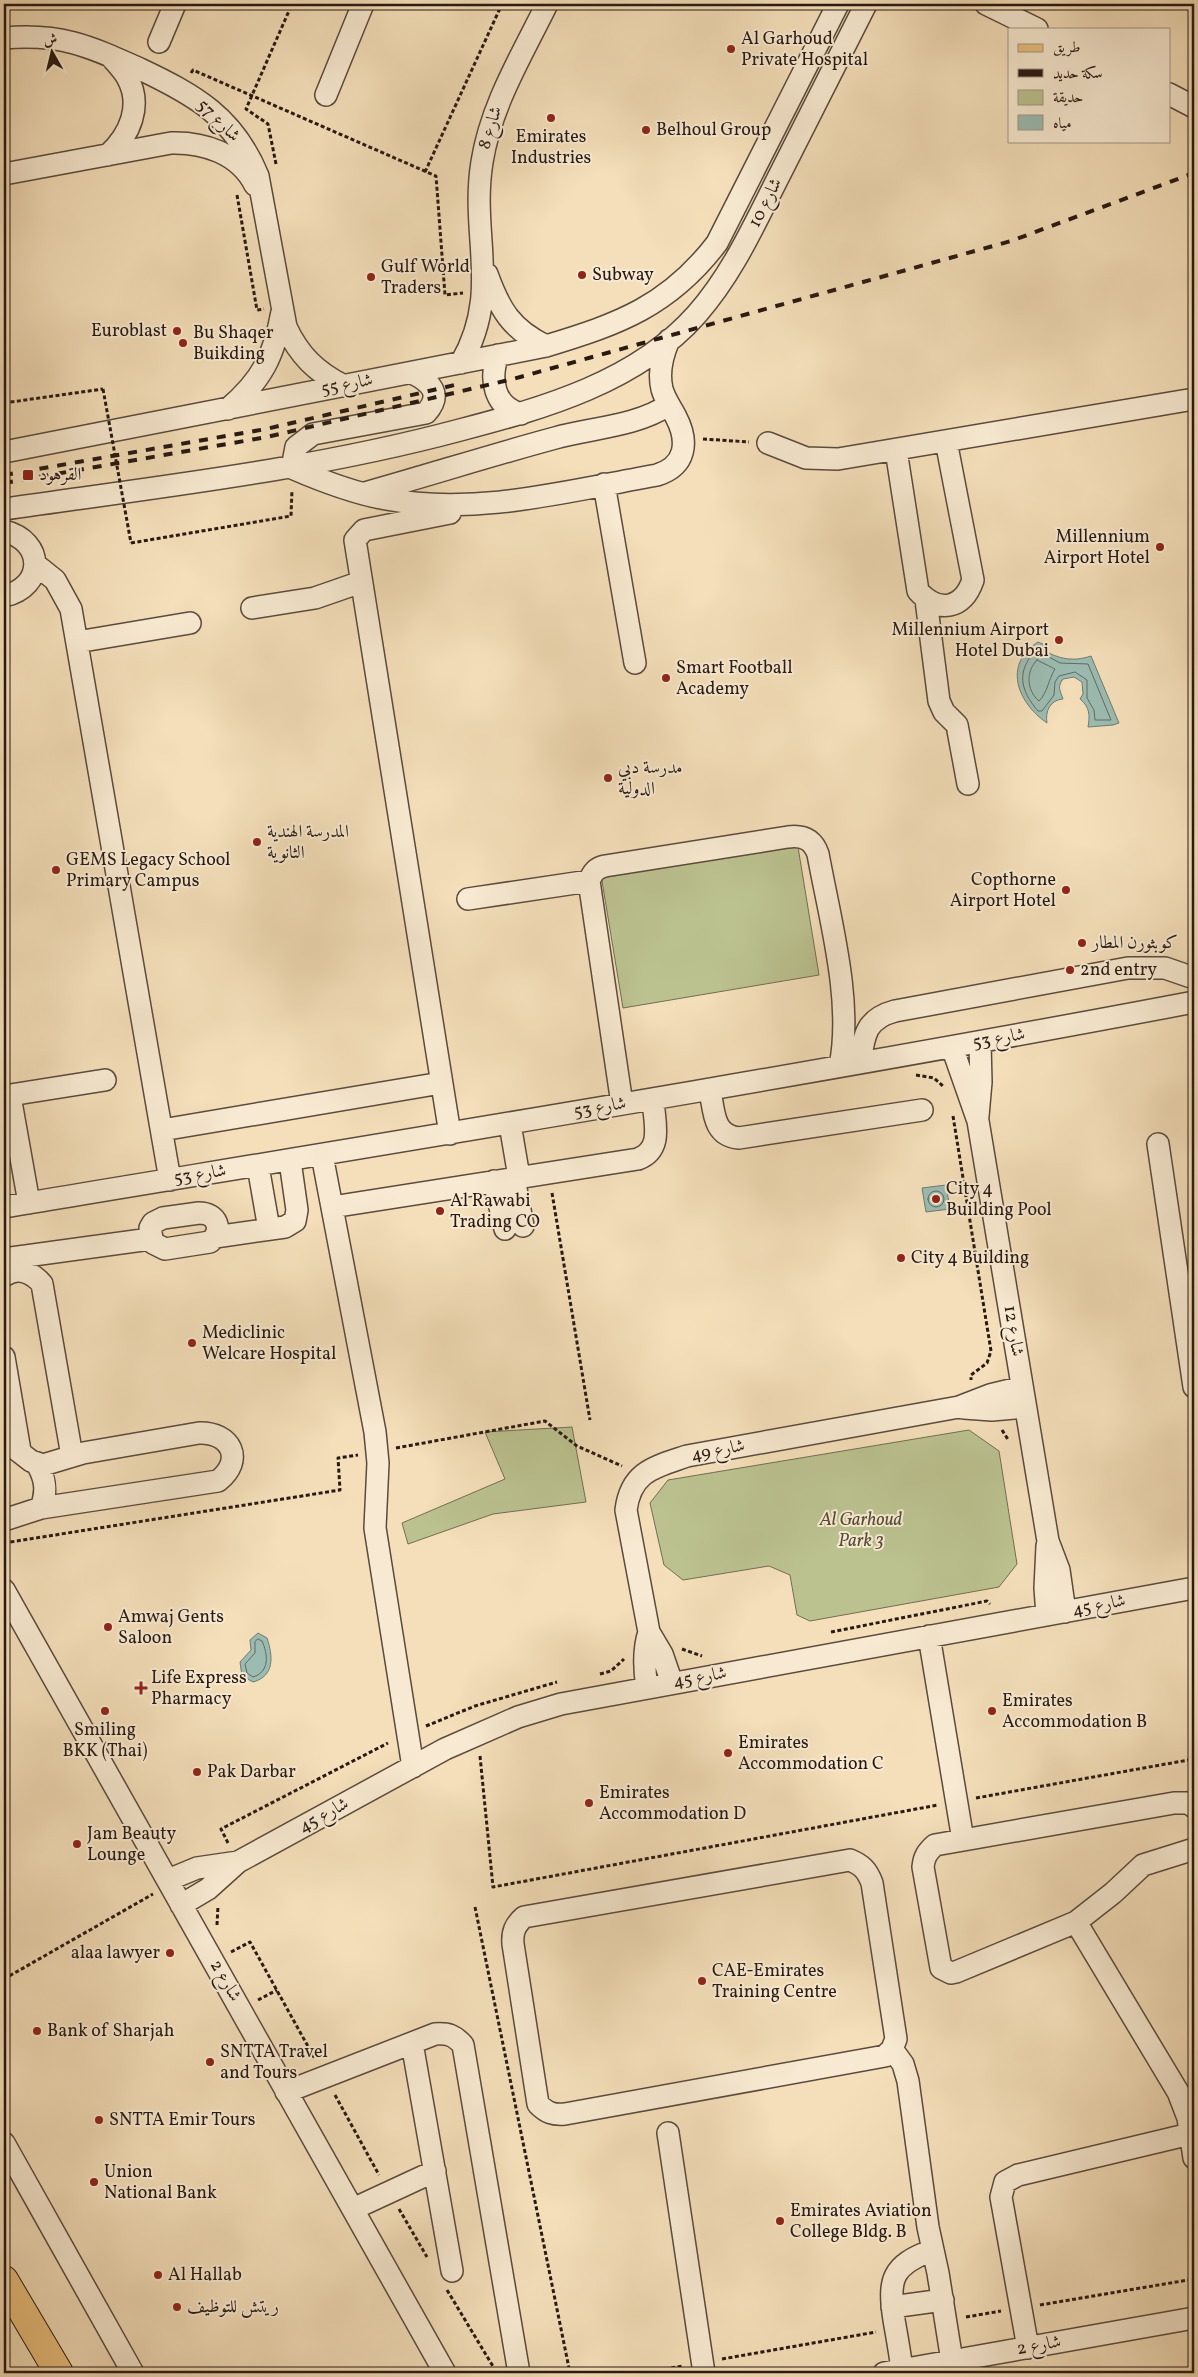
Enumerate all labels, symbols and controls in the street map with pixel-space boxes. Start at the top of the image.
place label: Al Garhoud Private Hospital [741,27,868,73]
north arrow [28,28,78,78]
legend [1008,28,1170,142]
text: ش [42,30,59,51]
text: طريق [1053,38,1080,59]
marker: Al Garhoud Private Hospital [725,43,737,55]
text: سكة حديد [1053,64,1102,85]
text: حديقة [1053,88,1083,109]
street label: شارع 57 [190,94,245,149]
street label: شارع 8 [473,103,510,153]
marker: Emirates Industries [545,112,557,124]
text: مياه [1053,114,1071,135]
place label: Belhoul Group [656,118,771,143]
marker: Belhoul Group [640,124,652,136]
place label: Emirates Industries [511,125,591,171]
street label: شارع 10 [743,174,790,233]
place label: Gulf World Traders [381,255,470,301]
place label: Subway [592,263,654,288]
marker: Subway [576,269,588,281]
marker: Gulf World Traders [365,271,377,283]
place label: Euroblast [91,319,167,344]
place label: Bu Shaqer Buikding [193,321,274,367]
marker: Euroblast [171,325,183,337]
marker: Bu Shaqer Buikding [177,337,189,349]
street label: شارع 55 [319,368,375,403]
place label: القرهود [39,463,82,488]
marker: القرهود [21,468,35,482]
place label: Millennium Airport Hotel [1044,525,1150,571]
marker: Millennium Airport Hotel [1154,541,1166,553]
place label: Millennium Airport Hotel Dubai [892,618,1049,664]
marker: Millennium Airport Hotel Dubai [1053,634,1065,646]
place label: Smart Football Academy [676,656,793,702]
marker: Smart Football Academy [660,672,672,684]
place label: مدرسة دبي الدولية [618,756,683,802]
marker: مدرسة دبي الدولية [602,772,614,784]
place label: المدرسة الهندية الثانوية [267,820,349,866]
marker: المدرسة الهندية الثانوية [251,836,263,848]
place label: GEMS Legacy School Primary Campus [66,848,231,894]
marker: GEMS Legacy School Primary Campus [50,864,62,876]
place label: Copthorne Airport Hotel [950,868,1056,914]
marker: Copthorne Airport Hotel [1060,884,1072,896]
place label: كوبثورن المطار [1090,931,1178,956]
marker: كوبثورن المطار [1076,937,1088,949]
place label: 2nd entry [1080,958,1157,983]
marker: 2nd entry [1064,964,1076,976]
street label: شارع 53 [971,1022,1027,1057]
street label: شارع 53 [572,1091,628,1126]
street label: شارع 53 [172,1159,228,1192]
place label: City 4 Building Pool [946,1177,1052,1223]
place label: Al Rawabi Trading CO [450,1189,540,1235]
marker: City 4 Building Pool [930,1193,942,1205]
marker: Al Rawabi Trading CO [434,1205,446,1217]
place label: City 4 Building [911,1246,1029,1271]
marker: City 4 Building [895,1252,907,1264]
street label: شارع 12 [996,1304,1029,1359]
place label: Mediclinic Welcare Hospital [202,1321,336,1367]
marker: Mediclinic Welcare Hospital [186,1337,198,1349]
street label: شارع 49 [689,1434,747,1469]
park label: Al Garhoud Park 3 [819,1508,903,1554]
street label: شارع 45 [1070,1589,1128,1624]
place label: Amwaj Gents Saloon [118,1605,224,1651]
marker: Amwaj Gents Saloon [102,1621,114,1633]
street label: شارع 45 [671,1661,729,1696]
place label: Life Express Pharmacy [151,1666,247,1712]
marker: Life Express Pharmacy [135,1682,147,1694]
place label: Emirates Accommodation B [1002,1689,1147,1735]
marker: Smiling BKK (Thai) [99,1705,111,1717]
marker: Emirates Accommodation B [986,1705,998,1717]
place label: Smiling BKK (Thai) [63,1718,147,1764]
place label: Emirates Accommodation C [738,1731,884,1777]
marker: Emirates Accommodation C [722,1747,734,1759]
place label: Pak Darbar [207,1760,296,1785]
marker: Pak Darbar [191,1766,203,1778]
place label: Emirates Accommodation D [599,1781,746,1827]
street label: شارع 45 [294,1792,354,1841]
marker: Emirates Accommodation D [583,1797,595,1809]
place label: Jam Beauty Lounge [87,1822,177,1868]
marker: Jam Beauty Lounge [71,1838,83,1850]
place label: alaa lawyer [71,1941,160,1966]
marker: alaa lawyer [164,1947,176,1959]
street label: شارع 2 [202,1955,247,2007]
place label: CAE-Emirates Training Centre [712,1959,837,2005]
marker: CAE-Emirates Training Centre [696,1975,708,1987]
place label: Bank of Sharjah [47,2019,175,2044]
marker: Bank of Sharjah [31,2025,43,2037]
place label: SNTTA Travel and Tours [220,2040,328,2086]
marker: SNTTA Travel and Tours [204,2056,216,2068]
place label: SNTTA Emir Tours [109,2108,255,2133]
marker: SNTTA Emir Tours [93,2114,105,2126]
place label: Union National Bank [104,2160,217,2206]
marker: Union National Bank [88,2176,100,2188]
place label: Emirates Aviation College Bldg. B [790,2199,932,2245]
marker: Emirates Aviation College Bldg. B [774,2215,786,2227]
place label: Al Hallab [168,2263,242,2288]
marker: Al Hallab [152,2269,164,2281]
place label: ريتش للتوظيف [187,2295,279,2320]
marker: ريتش للتوظيف [171,2301,183,2313]
street label: شارع 2 [1015,2330,1063,2363]

